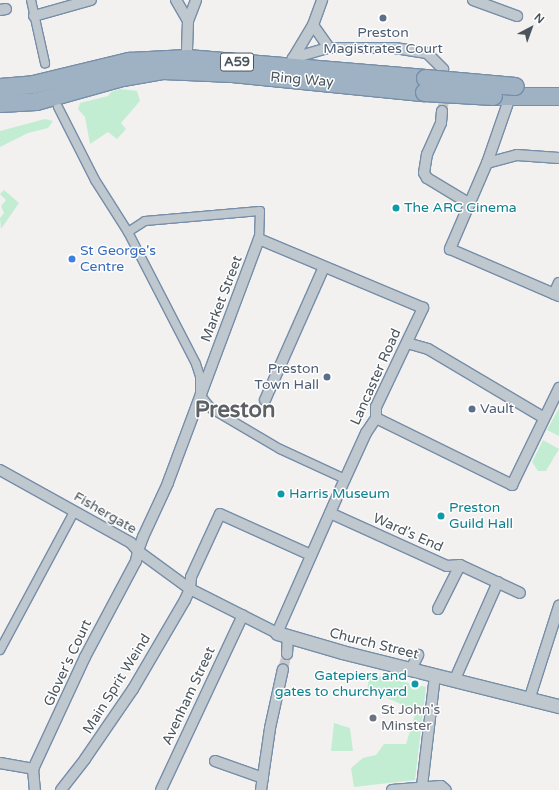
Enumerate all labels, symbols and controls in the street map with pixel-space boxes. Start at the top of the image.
north arrow [511,8,551,48]
text: N [532,11,547,26]
marker: Preston Magistrates Court [378,13,388,23]
place label: Preston Magistrates Court [323,25,443,58]
road number: A59 [219,51,255,73]
street label: Ring Way [270,69,334,91]
place label: The ARC Cinema [404,200,517,216]
marker: The ARC Cinema [391,203,401,213]
place label: St George's Centre [80,243,156,276]
street label: Market Street [198,253,246,345]
marker: St George's Centre [67,254,77,264]
street label: Lancaster Road [347,326,405,428]
place label: Preston Town Hall [254,361,319,394]
marker: Preston Town Hall [322,372,332,382]
district label: Preston [195,398,275,424]
place label: Vault [480,401,514,417]
marker: Vault [467,404,477,414]
place label: Harris Museum [289,486,390,502]
street label: Fishergate [71,488,139,538]
marker: Harris Museum [276,489,286,499]
place label: Preston Guild Hall [449,500,513,532]
street label: Ward's End [370,510,446,556]
marker: Preston Guild Hall [436,511,446,521]
street label: Glover's Court [41,617,95,709]
street label: Church Street [328,625,420,663]
street label: Main Sprit Weind [80,631,154,737]
street label: Avenham Street [159,644,219,748]
place label: Gatepiers and gates to churchyard [275,668,407,700]
marker: Gatepiers and gates to churchyard [410,679,420,689]
place label: St John's Minster [381,702,440,734]
marker: St John's Minster [368,713,378,723]

